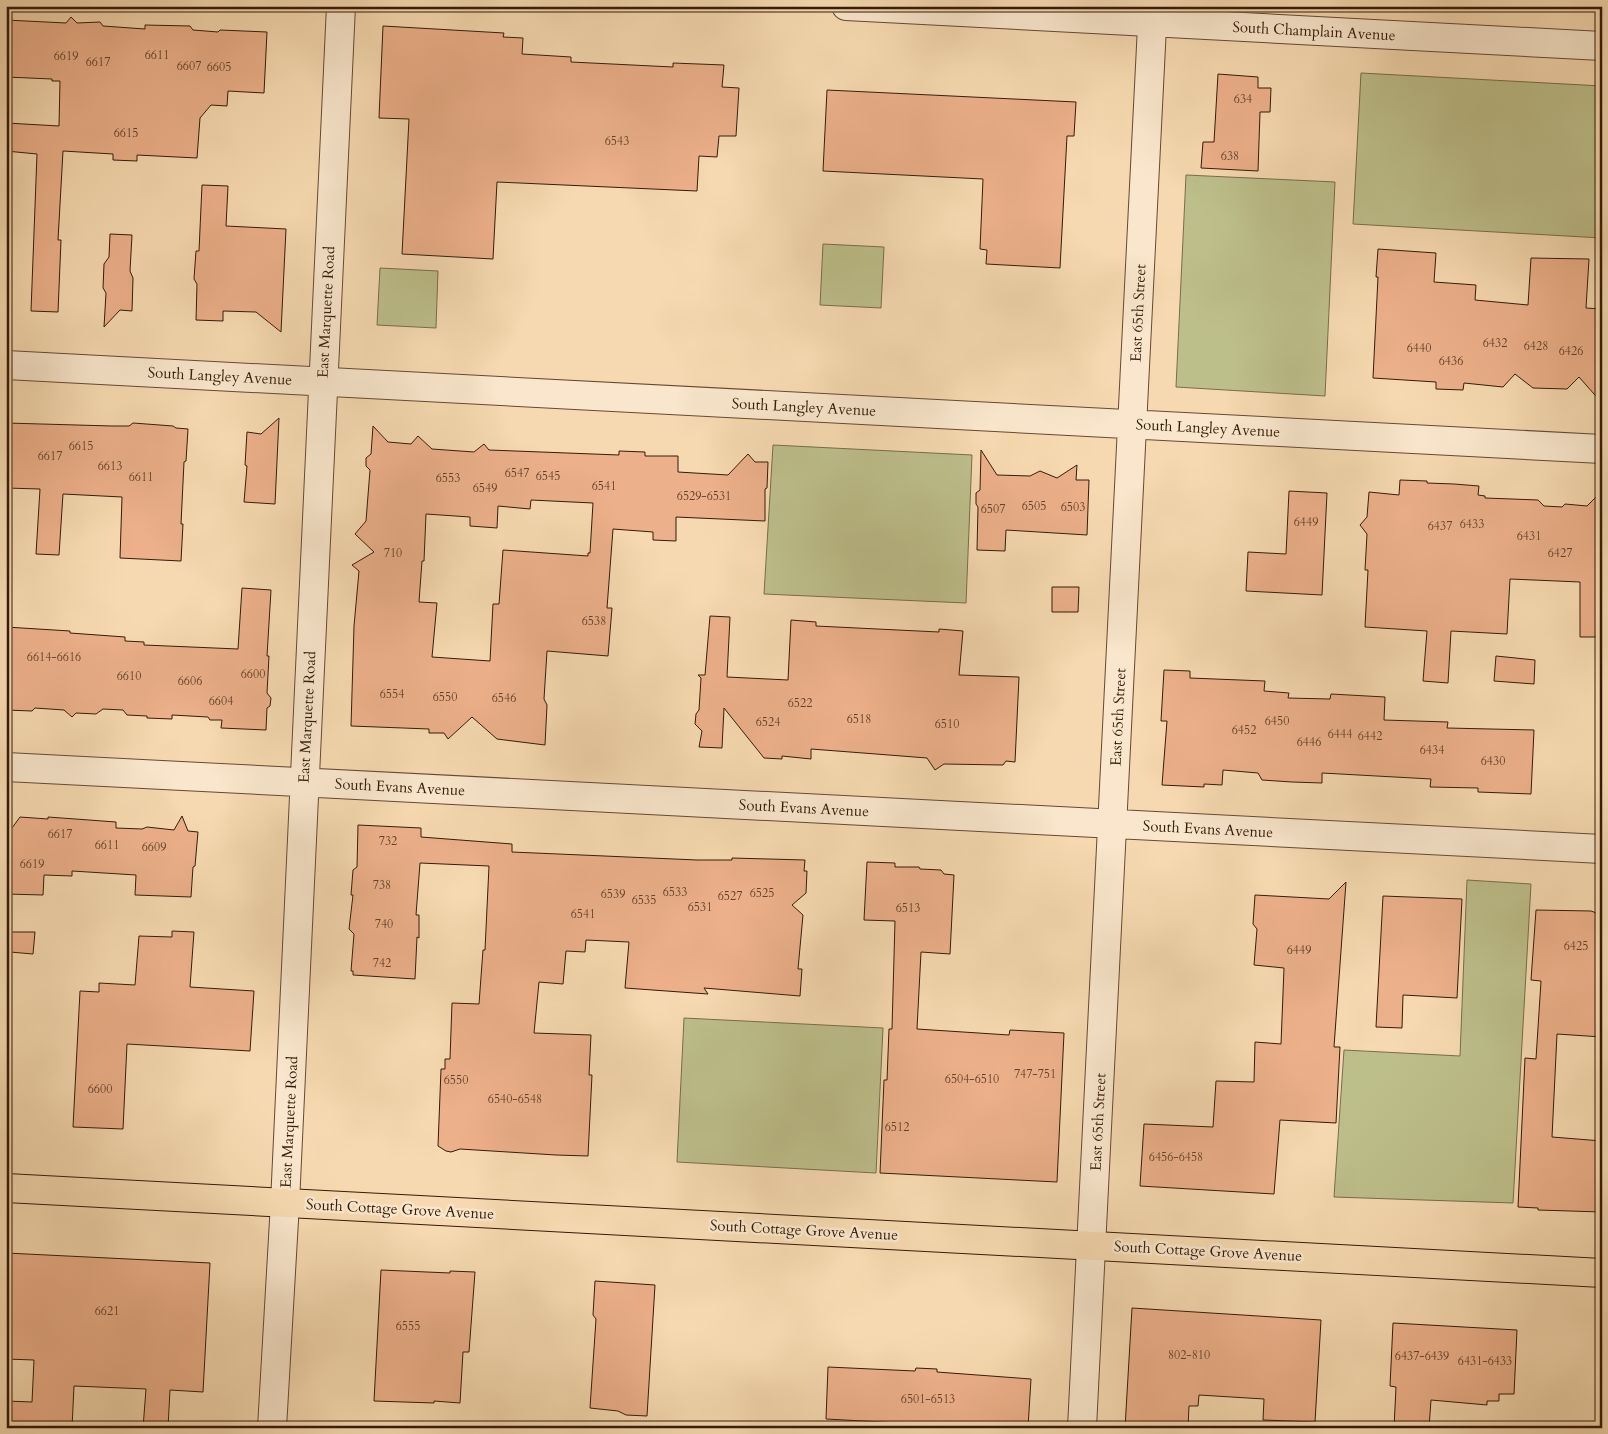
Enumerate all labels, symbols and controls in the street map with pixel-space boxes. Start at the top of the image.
street label: South Champlain Avenue [1232,17,1396,45]
house number: 6611 [145,47,169,63]
house number: 6619 [54,48,78,64]
house number: 6617 [86,54,110,70]
house number: 6607 [177,58,201,74]
house number: 6605 [207,59,231,75]
house number: 634 [1234,91,1252,107]
house number: 6615 [114,125,138,141]
house number: 6543 [605,133,629,149]
house number: 638 [1221,148,1239,164]
street label: East Marquette Road [313,246,339,378]
street label: East 65th Street [1125,263,1151,362]
house number: 6432 [1483,335,1507,351]
house number: 6428 [1524,338,1548,354]
house number: 6440 [1407,340,1431,356]
house number: 6426 [1559,343,1583,359]
house number: 6436 [1439,353,1463,369]
street label: South Langley Avenue [147,362,293,390]
street label: South Langley Avenue [731,393,877,421]
street label: South Langley Avenue [1135,414,1281,442]
house number: 6615 [69,438,93,454]
house number: 6617 [38,448,62,464]
house number: 6613 [98,458,122,474]
house number: 6547 [505,465,529,481]
house number: 6545 [536,468,560,484]
house number: 6611 [129,469,153,485]
house number: 6553 [436,470,460,486]
house number: 6541 [592,478,616,494]
house number: 6549 [473,480,497,496]
house number: 6529-6531 [677,488,731,504]
house number: 6505 [1022,498,1046,514]
house number: 6503 [1061,499,1085,515]
house number: 6507 [981,501,1005,517]
house number: 6449 [1294,514,1318,530]
house number: 6433 [1460,516,1484,532]
house number: 6437 [1428,518,1452,534]
house number: 6431 [1517,528,1541,544]
house number: 710 [384,545,402,561]
house number: 6427 [1548,545,1572,561]
house number: 6538 [582,613,606,629]
house number: 6614-6616 [27,649,81,665]
street label: East Marquette Road [294,651,320,783]
house number: 6600 [241,666,265,682]
street label: East 65th Street [1105,667,1131,766]
house number: 6610 [117,668,141,684]
house number: 6606 [178,673,202,689]
house number: 6554 [380,686,404,702]
house number: 6550 [433,689,457,705]
house number: 6546 [492,690,516,706]
house number: 6604 [209,693,233,709]
house number: 6522 [788,695,812,711]
house number: 6518 [847,711,871,727]
house number: 6450 [1265,713,1289,729]
house number: 6524 [756,714,780,730]
house number: 6510 [935,716,959,732]
house number: 6452 [1232,722,1256,738]
house number: 6444 [1328,726,1352,742]
house number: 6442 [1358,728,1382,744]
house number: 6446 [1297,734,1321,750]
house number: 6434 [1420,742,1444,758]
house number: 6430 [1481,753,1505,769]
street label: South Evans Avenue [334,774,466,800]
street label: South Evans Avenue [738,795,870,821]
street label: South Evans Avenue [1142,816,1274,842]
house number: 6617 [48,826,72,842]
house number: 732 [379,833,397,849]
house number: 6611 [95,837,119,853]
house number: 6609 [142,839,166,855]
house number: 6619 [20,856,44,872]
house number: 738 [373,877,391,893]
house number: 6533 [663,884,687,900]
house number: 6525 [750,885,774,901]
house number: 6539 [601,886,625,902]
house number: 6527 [718,888,742,904]
house number: 6535 [632,892,656,908]
house number: 6531 [688,899,712,915]
house number: 6513 [896,900,920,916]
house number: 6541 [571,906,595,922]
house number: 740 [375,916,393,932]
house number: 6425 [1564,938,1588,954]
house number: 6449 [1287,942,1311,958]
house number: 742 [373,955,391,971]
street label: East Marquette Road [276,1056,302,1188]
house number: 747-751 [1014,1066,1056,1082]
house number: 6504-6510 [945,1071,999,1087]
house number: 6550 [444,1072,468,1088]
street label: East 65th Street [1085,1072,1111,1171]
house number: 6600 [88,1081,112,1097]
house number: 6540-6548 [488,1091,542,1107]
house number: 6512 [885,1119,909,1135]
house number: 6456-6458 [1149,1149,1203,1165]
street label: South Cottage Grove Avenue [306,1194,495,1224]
street label: South Cottage Grove Avenue [710,1215,899,1245]
street label: South Cottage Grove Avenue [1114,1236,1303,1266]
house number: 6621 [95,1303,119,1319]
house number: 6555 [396,1318,420,1334]
house number: 802-810 [1168,1347,1210,1363]
house number: 6437-6439 [1395,1348,1449,1364]
house number: 6431-6433 [1458,1353,1512,1369]
house number: 6501-6513 [901,1391,955,1407]

